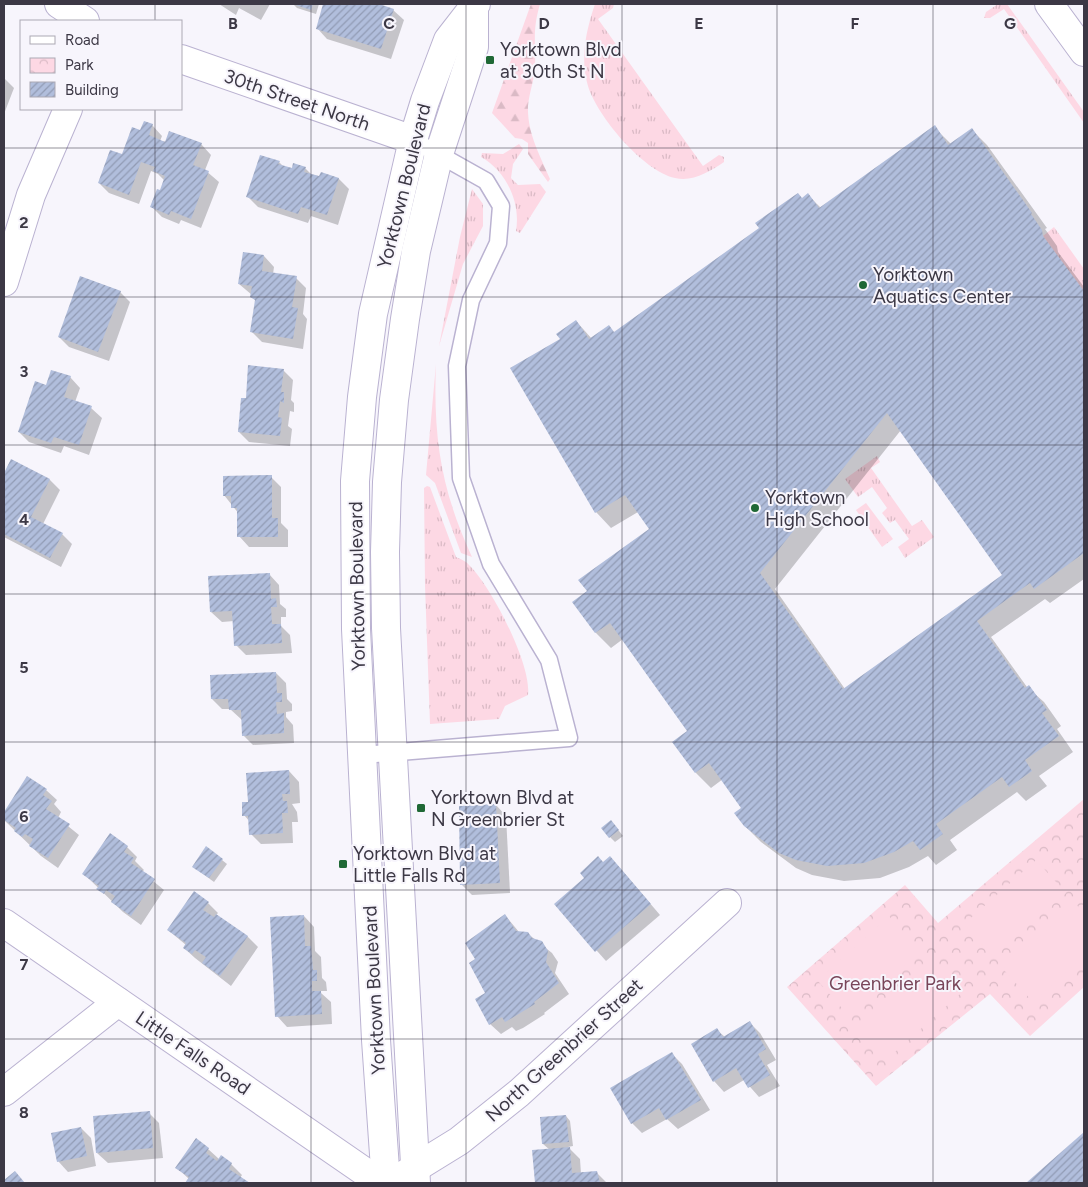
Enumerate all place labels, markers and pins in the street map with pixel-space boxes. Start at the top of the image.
place label: Yorktown Blvd at 30th St N [500,38,622,83]
marker: Yorktown Blvd at 30th St N [484,54,496,66]
place label: Yorktown Aquatics Center [873,263,1012,308]
marker: Yorktown Aquatics Center [857,279,869,291]
place label: Yorktown High School [765,486,869,531]
marker: Yorktown High School [749,502,761,514]
place label: Yorktown Blvd at N Greenbrier St [431,786,574,831]
marker: Yorktown Blvd at N Greenbrier St [415,802,427,814]
place label: Yorktown Blvd at Little Falls Rd [353,842,496,887]
marker: Yorktown Blvd at Little Falls Rd [337,858,349,870]

